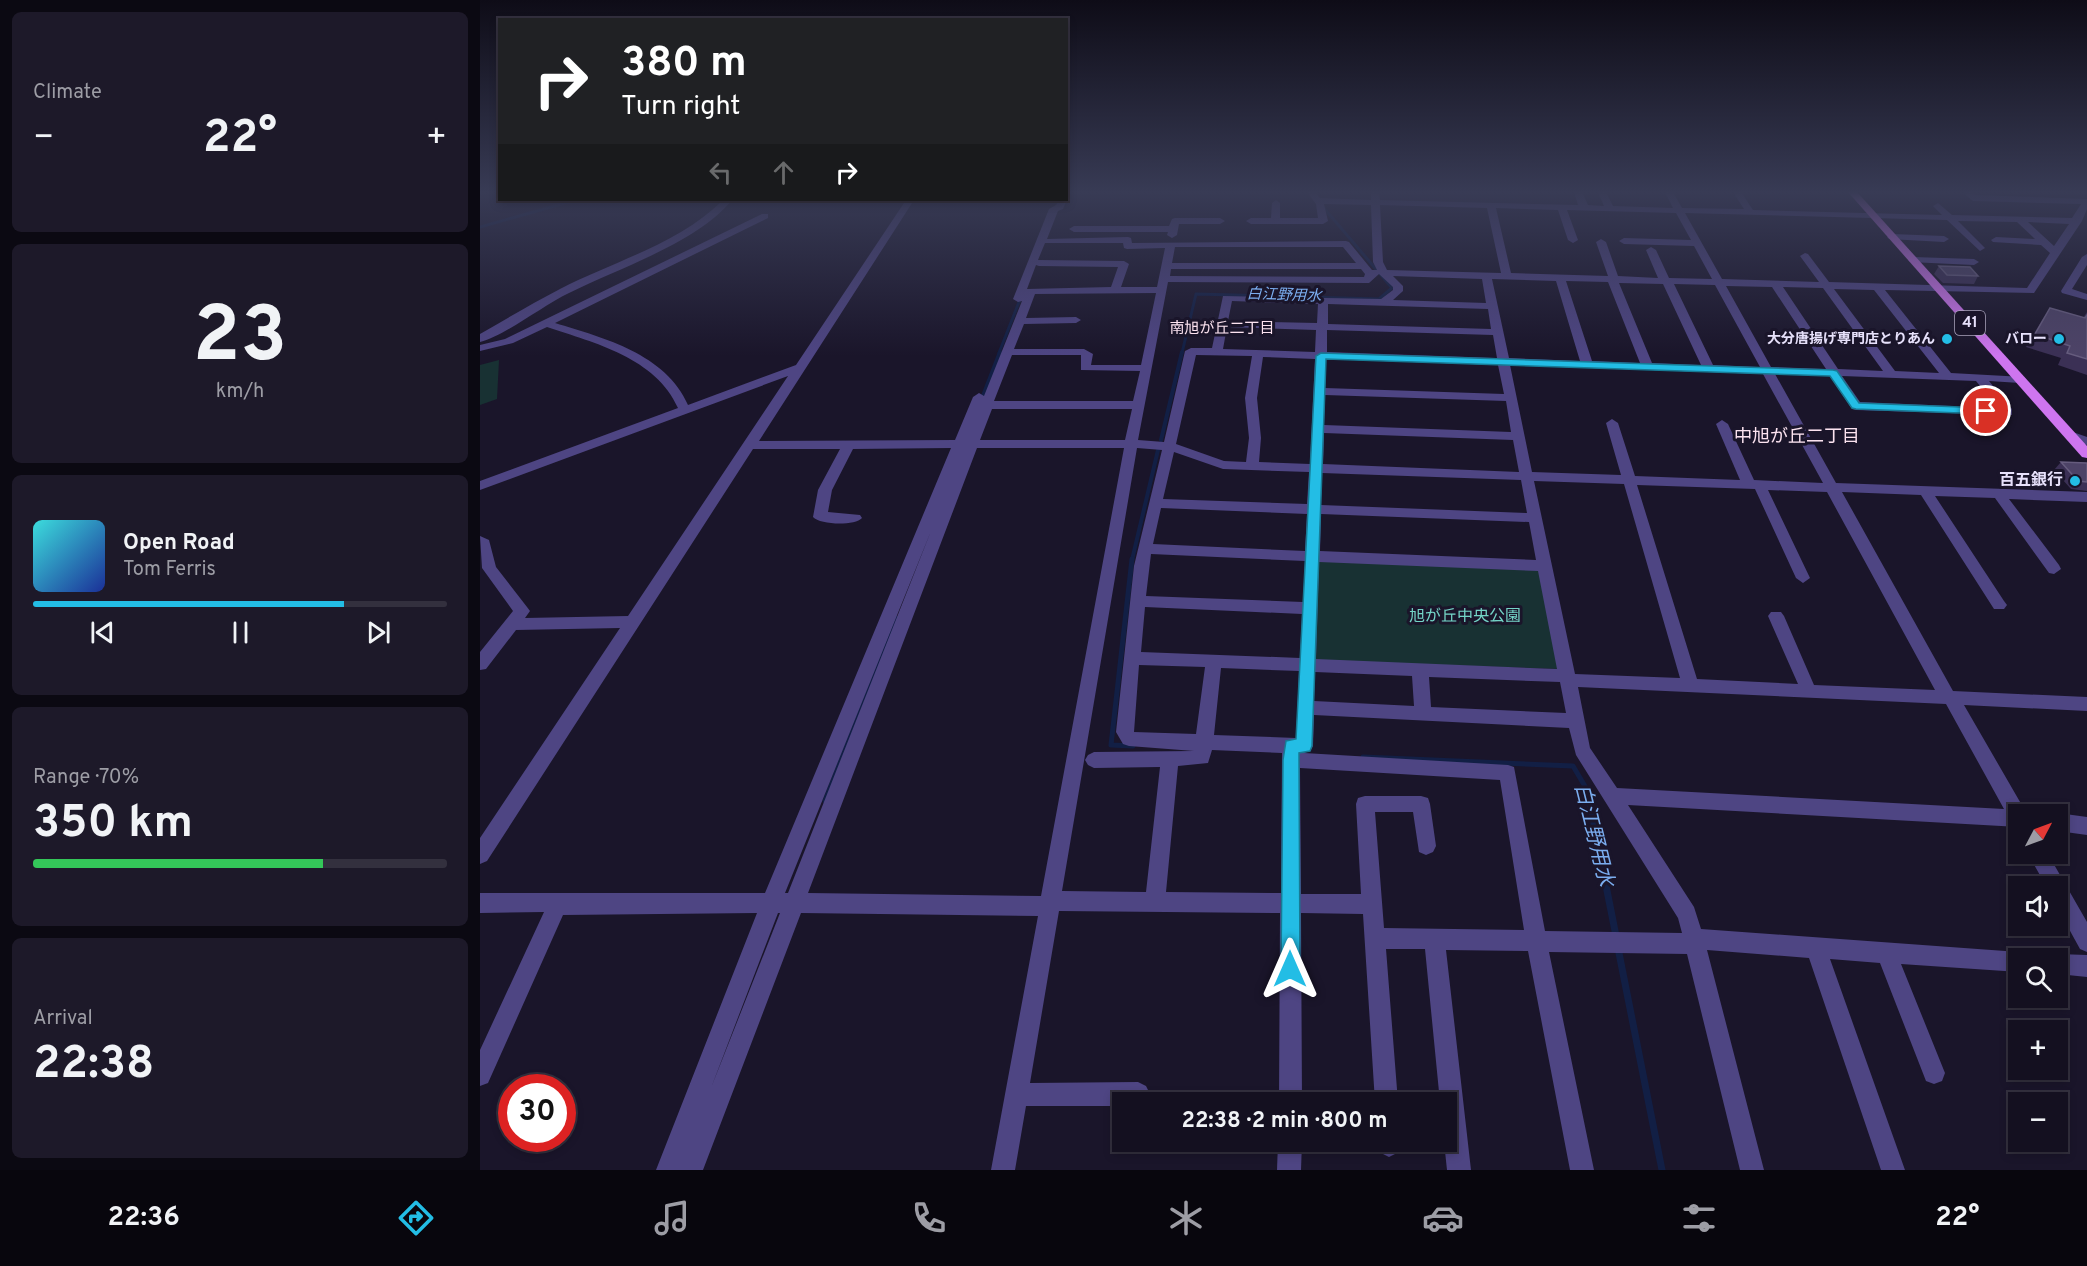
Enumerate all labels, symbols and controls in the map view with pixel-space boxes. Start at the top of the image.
text: 380 m [621,38,747,91]
icon: right [522,42,600,120]
text: Climate [33,80,102,106]
text: Turn right [621,90,740,124]
text: 22° [203,111,277,168]
text: − [33,118,54,160]
text: + [426,118,447,160]
icon: left [704,156,737,189]
icon: ahead [767,156,800,189]
icon: right [830,156,863,189]
water label: 白江野用水 [1246,285,1324,307]
text: 23 [193,290,287,389]
road number: 41 [1955,311,1985,335]
district label: 南旭が丘二丁目 [1169,320,1275,339]
place label: 大分唐揚げ専門店とりあん [1767,331,1935,348]
place label: バロー [2005,331,2047,348]
marker: 大分唐揚げ専門店とりあん [1940,332,1954,346]
marker: バロー [2052,332,2066,346]
text: km/h [216,379,264,405]
pin [1960,385,2011,436]
icon: arrive [1969,394,2002,427]
district label: 中旭が丘二丁目 [1734,426,1860,449]
place label: 百五銀行 [1999,471,2063,491]
marker: 百五銀行 [2068,474,2082,488]
text: Open Road [123,530,235,557]
text: Tom Ferris [123,557,216,583]
park label: 旭が丘中央公園 [1409,607,1521,627]
icon: previous [86,616,119,649]
icon: pause [224,616,257,649]
icon: next [362,616,395,649]
text: Range · 70% [33,765,139,791]
water label: 白江野用水 [1567,781,1619,891]
text: 350 km [33,796,193,853]
north arrow [2008,804,2068,864]
map controls [2008,804,2068,1152]
button: sound [2008,876,2068,936]
position arrow [1258,937,1322,1001]
button: search [2008,948,2068,1008]
text: Arrival [33,1006,93,1032]
button: + [2008,1020,2068,1080]
text: 22:38 [33,1037,154,1094]
speed limit sign: 30 [498,1074,576,1152]
button: − [2008,1092,2068,1152]
text: 22:38 · 2 min · 800 m [1181,1108,1388,1135]
icon: directions [395,1197,437,1239]
icon: music [651,1197,693,1239]
icon: phone [908,1197,950,1239]
icon: climate [1165,1197,1207,1239]
icon: car [1422,1197,1464,1239]
icon: filters [1678,1197,1720,1239]
text: 22:36 [107,1201,180,1235]
text: 22° [1935,1201,1980,1235]

